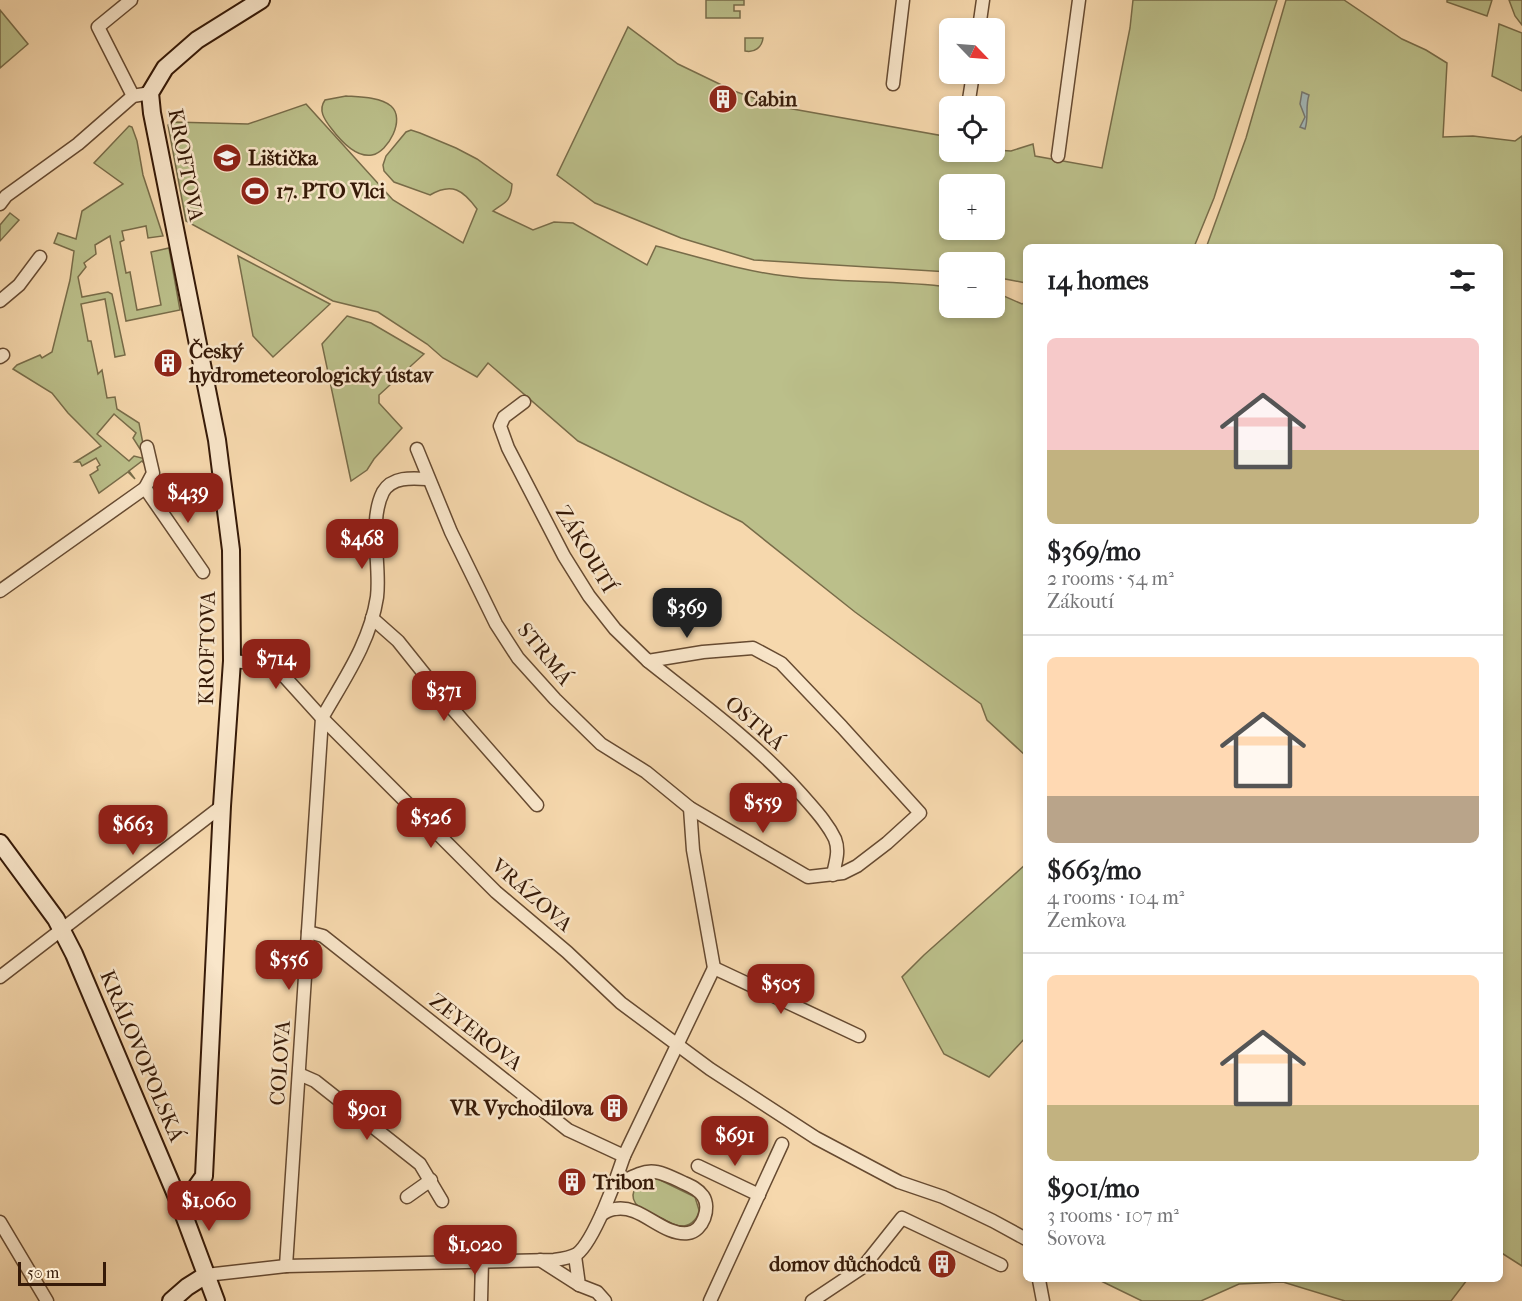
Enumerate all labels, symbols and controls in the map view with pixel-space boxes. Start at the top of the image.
north arrow [939,18,1005,84]
map controls [939,18,1005,318]
building icon: Cabin [707,83,739,115]
place label: Cabin [744,87,798,111]
button: locate [939,96,1005,162]
street label: KROFTOVA [163,107,209,224]
school or university icon: Lištička [211,142,243,174]
place label: Lištička [248,146,319,170]
button: + [939,174,1005,240]
sports icon: 17. PTO Vlci [239,175,271,207]
place label: 17. PTO Vlci [276,179,386,203]
button: − [939,252,1005,318]
icon: filters [1446,264,1479,297]
text: 14 homes [1047,265,1149,296]
place label: Český hydrometeorologický ústav [188,338,435,387]
building icon: Český hydrometeorologický ústav [152,347,184,379]
icon: home [1209,377,1317,485]
pin: $439 [152,473,224,524]
text: $439 [167,481,209,504]
street label: ZÁKOUTÍ [551,501,622,597]
pin: $468 [326,519,398,570]
text: $468 [340,527,384,550]
text: $369/mo [1047,536,1141,567]
text: 2 rooms · 54 m² [1047,567,1174,590]
pin: $369 [651,588,723,639]
street label: KROFTOVA [194,590,220,705]
text: Zákoutí [1047,590,1114,613]
text: $369 [667,596,707,619]
street label: STRMÁ [513,618,578,690]
pin: $714 [240,639,312,690]
text: $714 [256,647,296,670]
pin: $371 [408,671,480,722]
text: $371 [426,679,462,702]
street label: OSTRÁ [721,691,790,755]
icon: home [1209,696,1317,804]
pin: $559 [727,783,799,834]
text: $559 [744,791,782,814]
pin: $526 [395,798,467,849]
pin: $663 [97,805,169,856]
text: $526 [411,806,451,829]
text: $663 [113,813,153,836]
street label: VRÁZOVA [486,853,578,937]
text: $663/mo [1047,855,1141,886]
text: 4 rooms · 104 m² [1047,886,1185,909]
text: Zemkova [1047,909,1126,932]
pin: $556 [253,940,325,991]
text: $556 [269,948,309,971]
pin: $505 [745,964,817,1015]
street label: KRÁLOVOPOLSKÁ [95,967,189,1146]
text: $505 [761,972,801,995]
street label: ZEYEROVA [425,988,527,1076]
icon: home [1209,1014,1317,1122]
street label: COLOVA [265,1019,295,1106]
pin: $901 [331,1090,403,1141]
building icon: VR Vychodilova [598,1092,630,1124]
place label: VR Vychodilova [449,1096,594,1120]
text: $901 [347,1098,387,1121]
pin: $691 [699,1116,771,1167]
text: $691 [715,1124,755,1147]
building icon: Tribon [556,1166,588,1198]
place label: Tribon [592,1170,655,1194]
text: $901/mo [1047,1173,1139,1204]
pin: $1,060 [160,1181,258,1232]
text: $1,060 [181,1189,237,1212]
text: 3 rooms · 107 m² [1047,1204,1179,1227]
pin: $1,020 [426,1225,524,1276]
text: Sovova [1047,1227,1106,1250]
text: $1,020 [448,1233,502,1256]
building icon: domov důchodců [926,1248,958,1280]
place label: domov důchodců [769,1252,921,1276]
scale bar [18,1259,106,1286]
text: 50 m [27,1263,59,1282]

